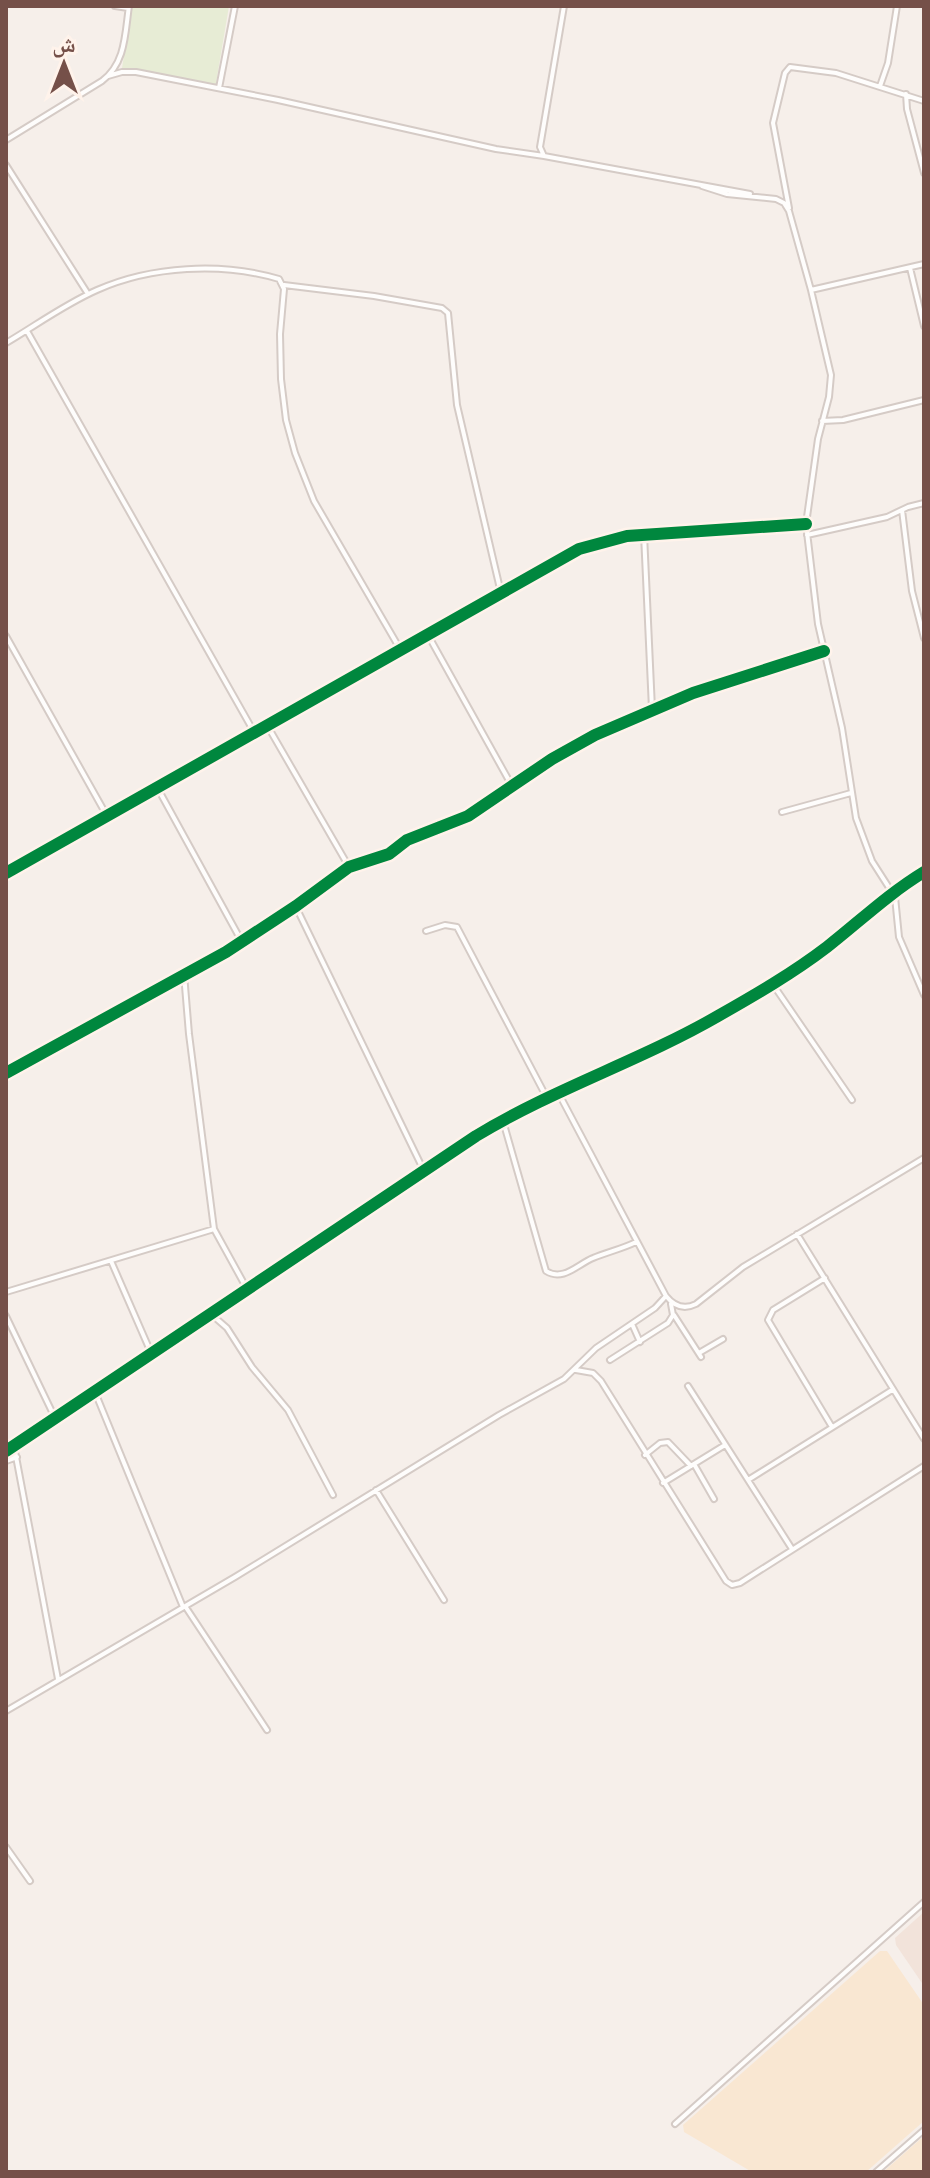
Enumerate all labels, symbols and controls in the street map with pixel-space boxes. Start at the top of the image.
north arrow [24,24,104,104]
text: ش [52,30,76,58]

